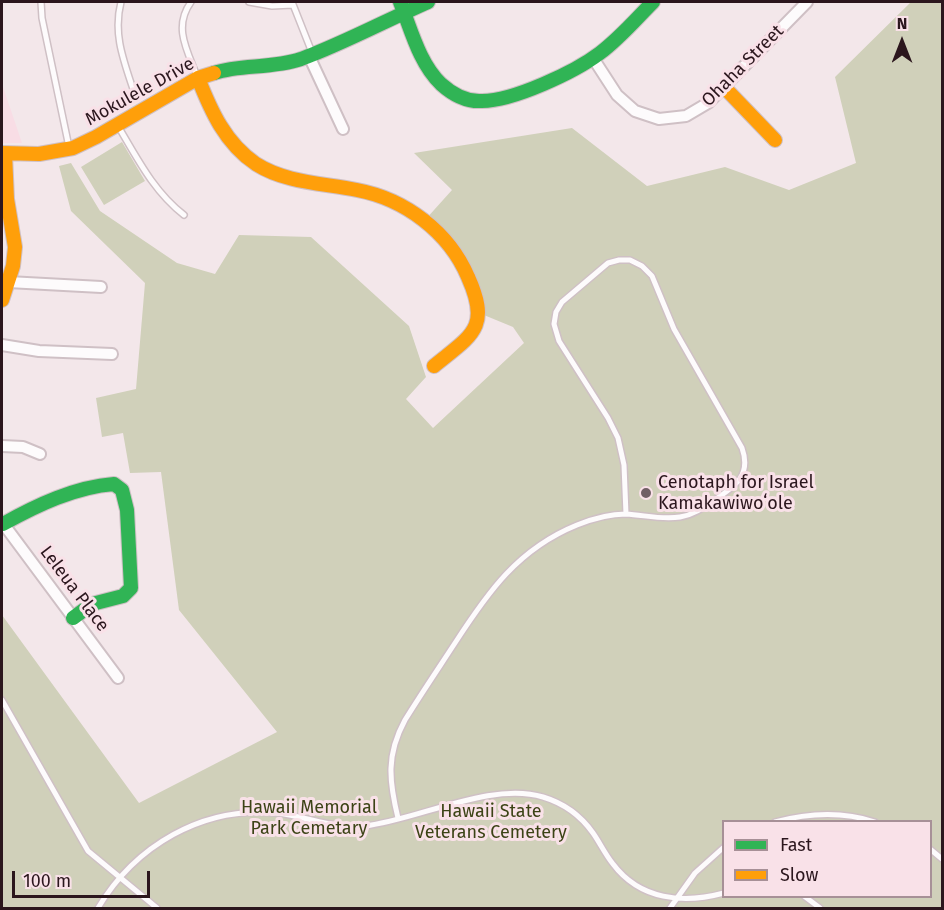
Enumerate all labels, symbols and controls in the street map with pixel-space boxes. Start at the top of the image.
north arrow [872,12,932,72]
text: N [897,14,907,33]
street label: Ohaha Street [698,21,788,111]
street label: Mokulele Drive [82,53,198,131]
place label: Cenotaph for Israel Kamakawiwoʻole [658,472,814,514]
marker: Cenotaph for Israel Kamakawiwoʻole [639,486,653,500]
street label: Leleua Place [35,542,113,636]
park label: Hawaii Memorial Park Cemetary [241,797,377,840]
park label: Hawaii State Veterans Cemetery [415,801,567,844]
legend [722,820,932,898]
text: Fast [780,834,812,856]
scale bar [15,859,153,897]
text: Slow [780,864,818,886]
text: 100 m [23,870,71,892]

